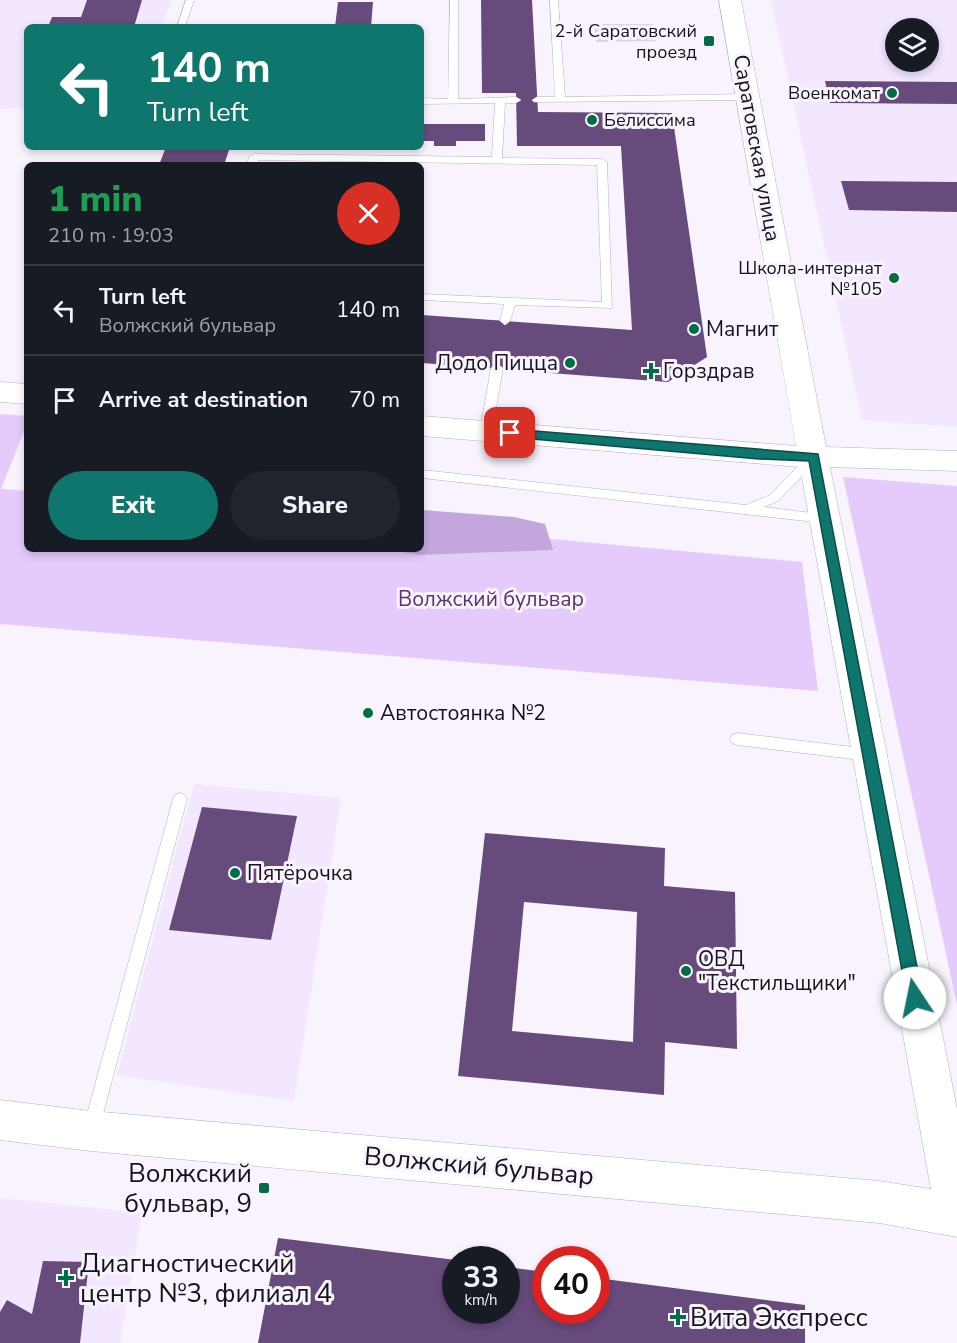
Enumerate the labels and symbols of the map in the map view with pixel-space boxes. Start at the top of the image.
place label: 2-й Саратовский проезд [554,19,697,64]
marker: 2-й Саратовский проезд [702,34,716,48]
street label: Саратовская улица [727,52,787,244]
place label: Военкомат [788,81,880,105]
marker: Военкомат [885,86,899,100]
place label: Белиссима [604,108,696,132]
marker: Белиссима [585,113,599,127]
place label: Школа-интернат №105 [738,256,882,301]
marker: Школа-интернат №105 [887,271,901,285]
place label: Магнит [706,315,779,343]
marker: Магнит [687,322,701,336]
place label: Додо Пицца [435,349,558,377]
marker: Додо Пицца [563,356,577,370]
place label: Горздрав [663,357,755,385]
marker: Горздрав [644,364,658,378]
pin [484,407,535,458]
park label: Волжский бульвар [398,585,584,613]
place label: Автостоянка №2 [380,699,546,727]
marker: Автостоянка №2 [361,706,375,720]
place label: Пятёрочка [247,859,353,887]
marker: Пятёрочка [228,866,242,880]
place label: ОВД "Текстильщики" [698,945,856,997]
marker: ОВД "Текстильщики" [679,964,693,978]
position arrow [883,966,947,1030]
street label: Волжский бульвар [363,1139,595,1193]
place label: Волжский бульвар, 9 [124,1156,252,1221]
marker: Волжский бульвар, 9 [257,1181,271,1195]
place label: Диагностический центр №3, филиал 4 [80,1246,332,1311]
speed limit sign: 40 [532,1246,610,1324]
marker: Диагностический центр №3, филиал 4 [57,1269,75,1287]
place label: Вита Экспресс [690,1300,868,1335]
marker: Вита Экспресс [671,1310,685,1324]

